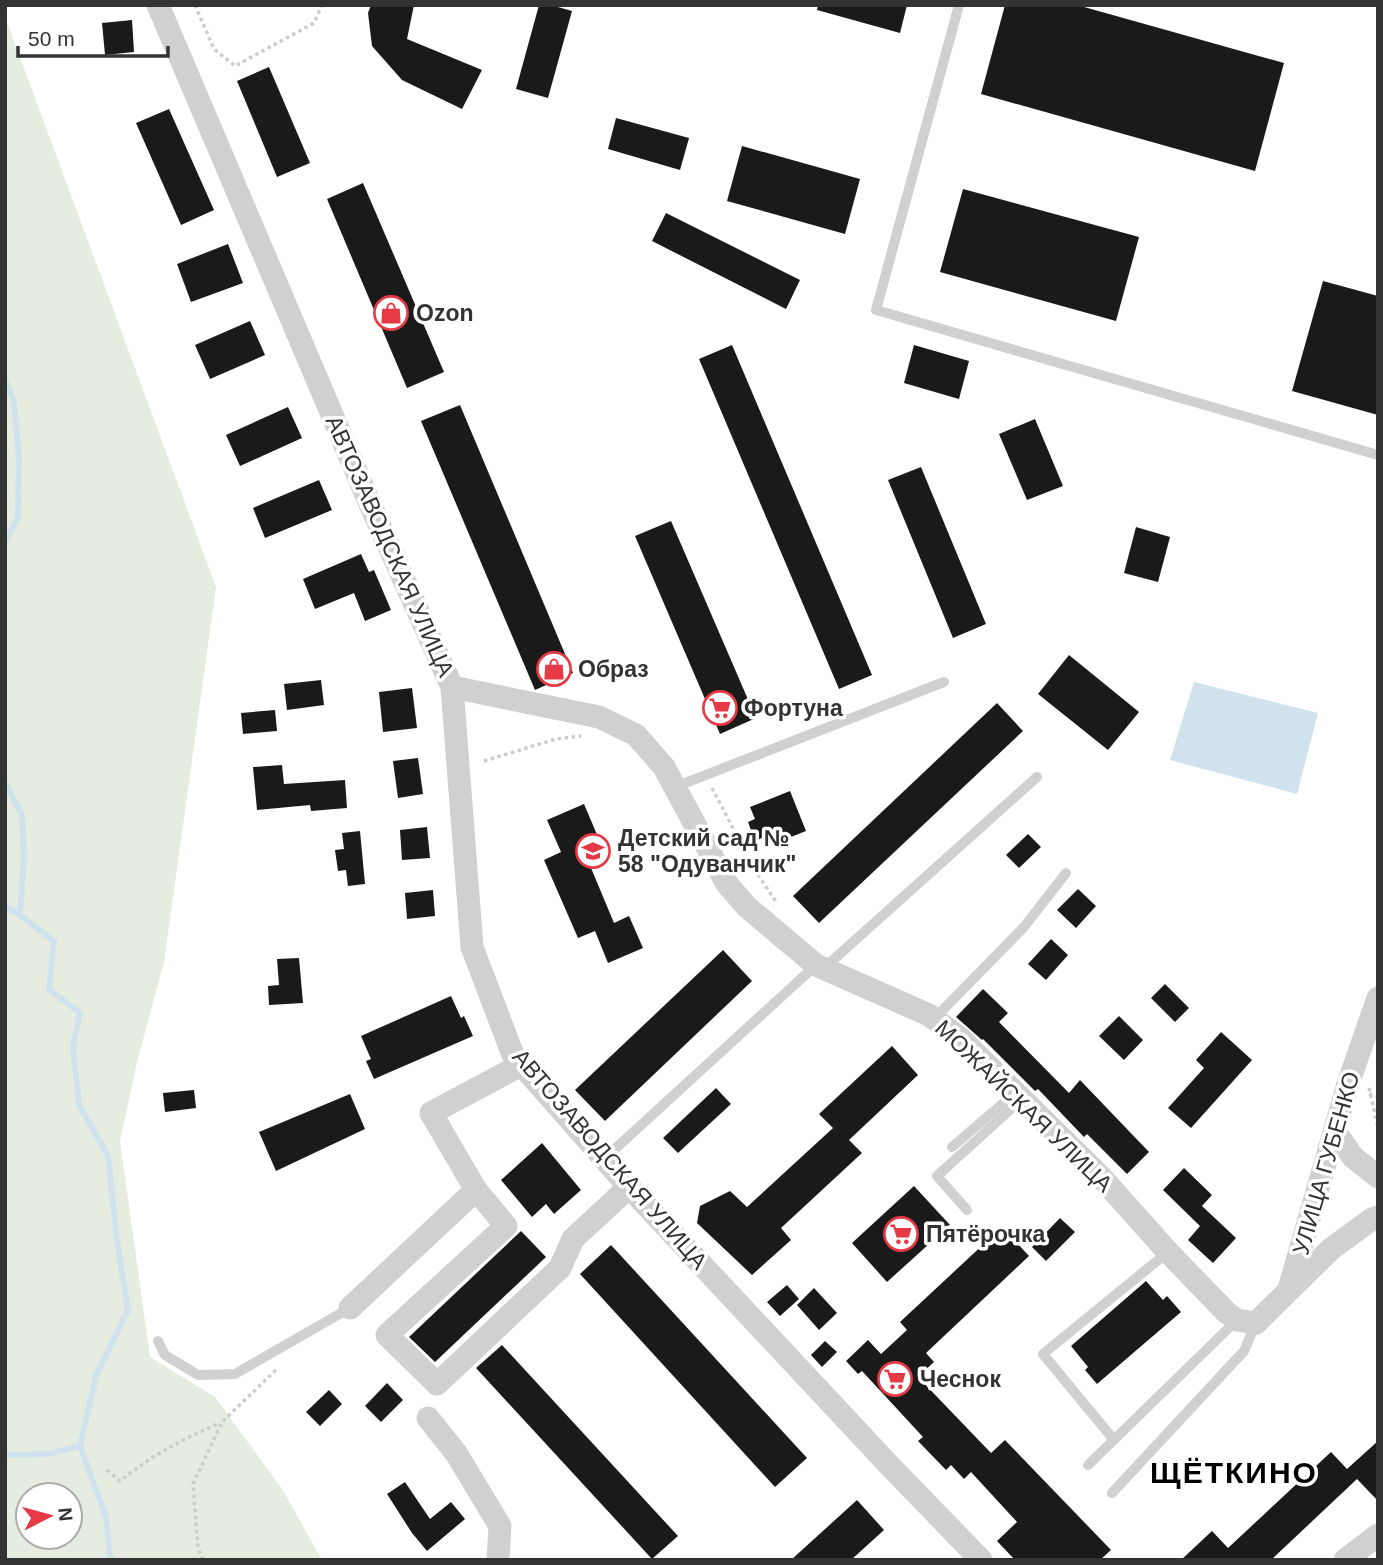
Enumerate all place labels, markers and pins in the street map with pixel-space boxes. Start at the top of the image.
shop icon: Ozon [372,294,410,332]
place label: Ozon [416,300,474,326]
shop icon: Образ [535,650,573,688]
place label: Образ [578,656,649,682]
supermarket icon: Фортуна [701,689,739,727]
place label: Фортуна [744,695,843,721]
place label: Детский сад № 58 "Одуванчик" [618,825,796,877]
school or university icon: Детский сад № 58 "Одуванчик" [574,832,612,870]
supermarket icon: Пятёрочка [882,1215,920,1253]
place label: Пятёрочка [926,1221,1045,1247]
supermarket icon: Чеснок [876,1360,914,1398]
place label: Чеснок [920,1366,1001,1392]

